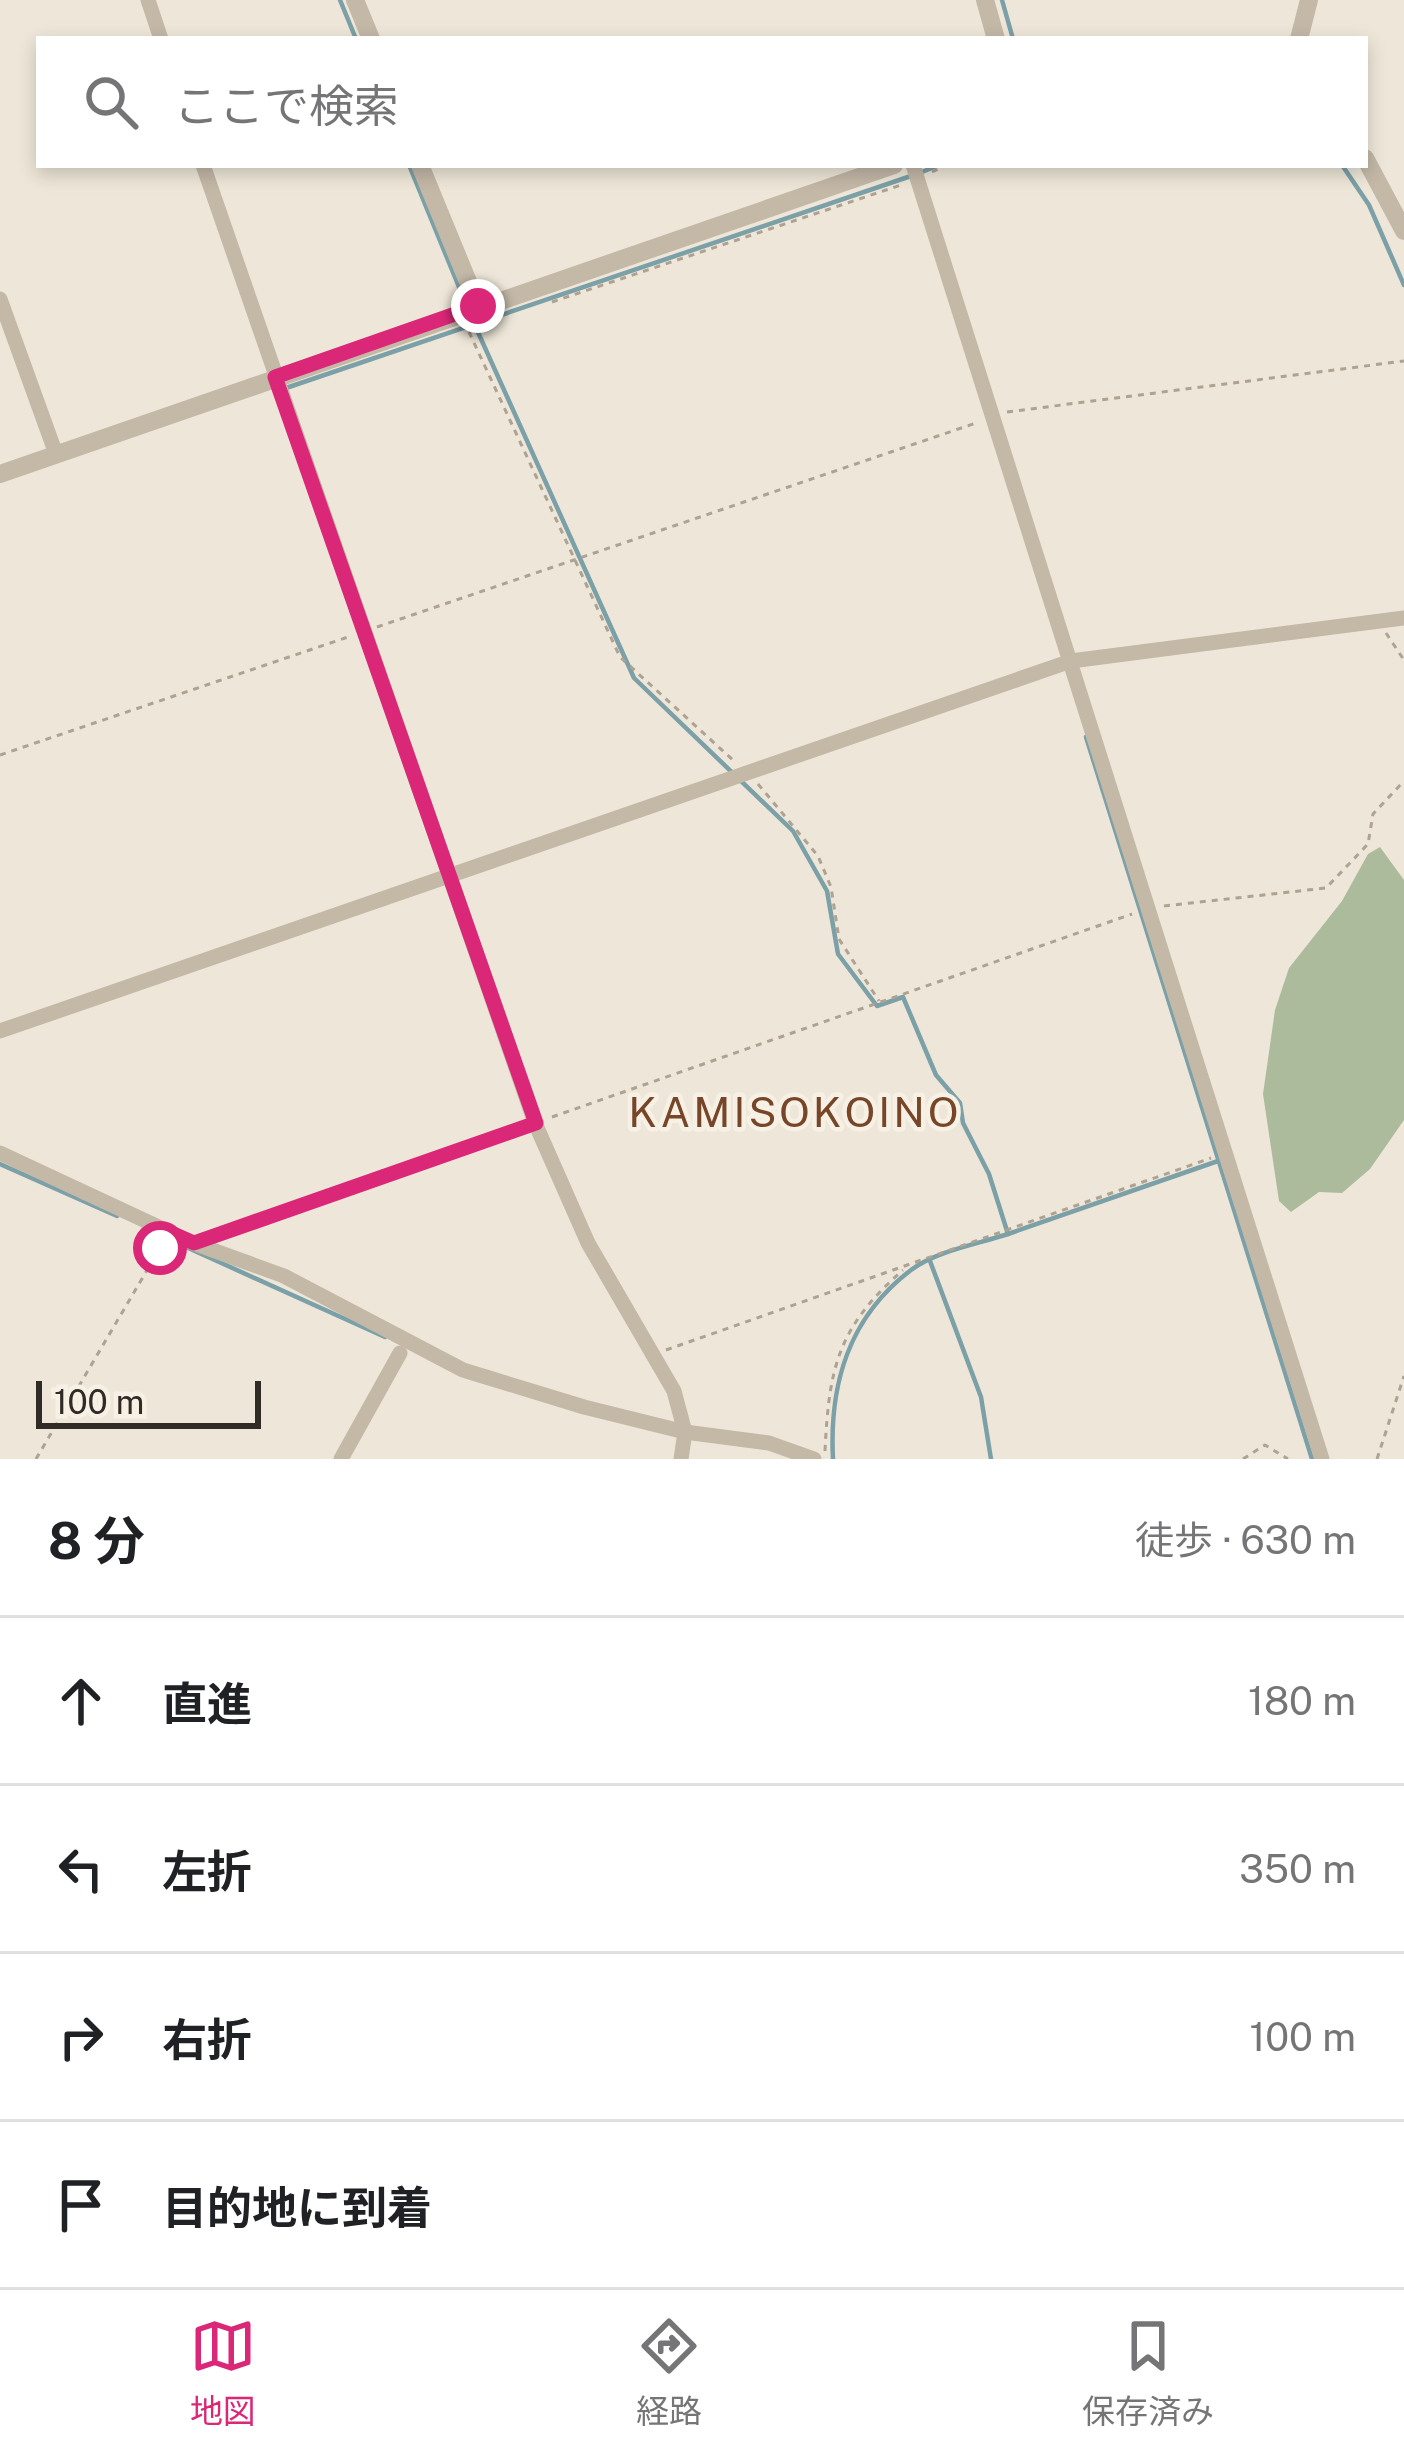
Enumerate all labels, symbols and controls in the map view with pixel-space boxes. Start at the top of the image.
search box [36,36,1368,168]
icon: search [78,69,144,135]
text: ここで検索 [174,79,399,132]
route end [451,279,505,333]
district label: KAMISOKOINO [628,1087,962,1136]
route start [133,1221,187,1275]
scale bar [36,1375,261,1428]
text: 100 m [54,1383,144,1421]
text: 8 分 [48,1511,145,1570]
text: 徒歩 · 630 m [1135,1517,1356,1563]
icon: ahead [48,1668,114,1734]
text: 直進 [162,1677,252,1730]
text: 180 m [1248,1678,1356,1724]
icon: left [48,1836,114,1902]
text: 左折 [162,1845,252,1898]
text: 350 m [1239,1846,1356,1892]
icon: right [48,2004,114,2070]
text: 右折 [162,2013,252,2066]
text: 100 m [1249,2014,1356,2060]
icon: arrive [48,2172,114,2238]
text: 目的地に到着 [162,2181,432,2234]
tab: 地図 [190,2313,256,2433]
tab: 経路 [636,2313,702,2433]
tab: 保存済み [1082,2313,1214,2433]

